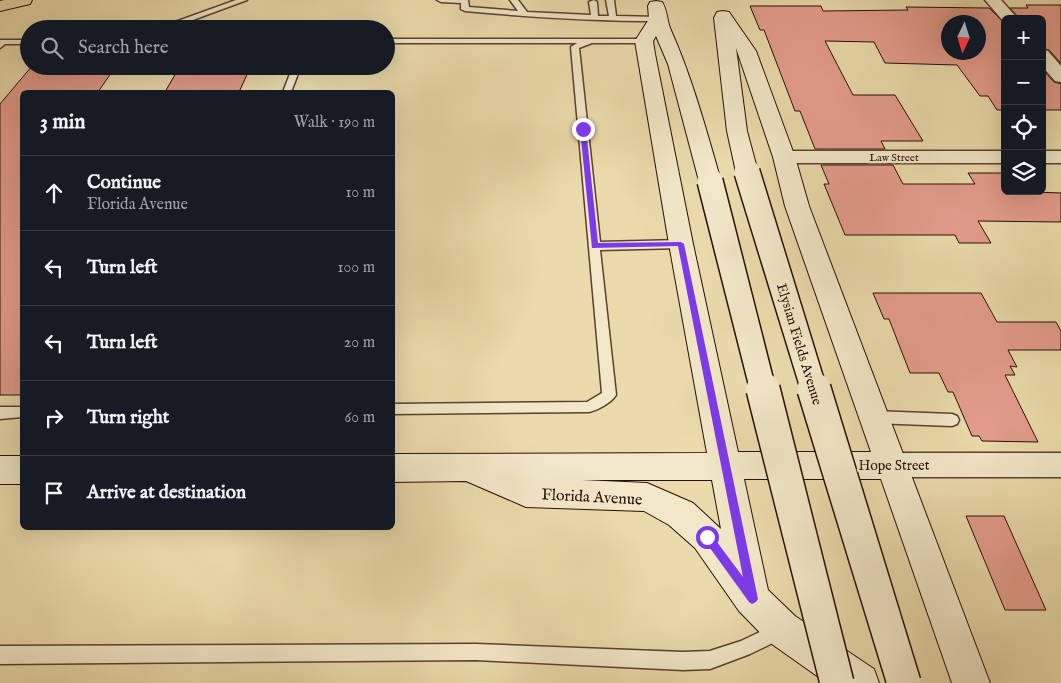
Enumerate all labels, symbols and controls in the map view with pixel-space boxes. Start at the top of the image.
north arrow [941,15,986,60]
map controls [1001,15,1046,195]
button: + [1001,15,1046,60]
search box [20,20,395,75]
icon: search [38,34,66,62]
text: Search here [78,36,169,60]
button: − [1001,60,1046,105]
button: locate [1001,105,1046,150]
text: 3 min [40,109,85,136]
text: Walk · 190 m [294,113,375,133]
route end [572,118,595,141]
button: layers [1001,150,1046,195]
street label: Law Street [869,151,919,165]
text: Continue [87,171,161,195]
icon: ahead [40,179,68,207]
text: 10 m [345,183,375,203]
text: Florida Avenue [87,195,188,215]
icon: left [40,254,68,282]
text: Turn left [87,256,158,280]
text: 100 m [338,258,375,278]
street label: Elysian Fields Avenue [772,281,826,408]
icon: left [40,329,68,357]
text: Turn left [87,331,158,355]
text: 20 m [344,333,375,353]
icon: right [40,404,68,432]
text: Turn right [87,406,169,430]
text: 60 m [345,408,375,428]
street label: Hope Street [858,457,930,475]
icon: arrive [40,479,68,507]
text: Arrive at destination [87,481,246,505]
street label: Florida Avenue [541,485,643,511]
route start [696,526,719,549]

